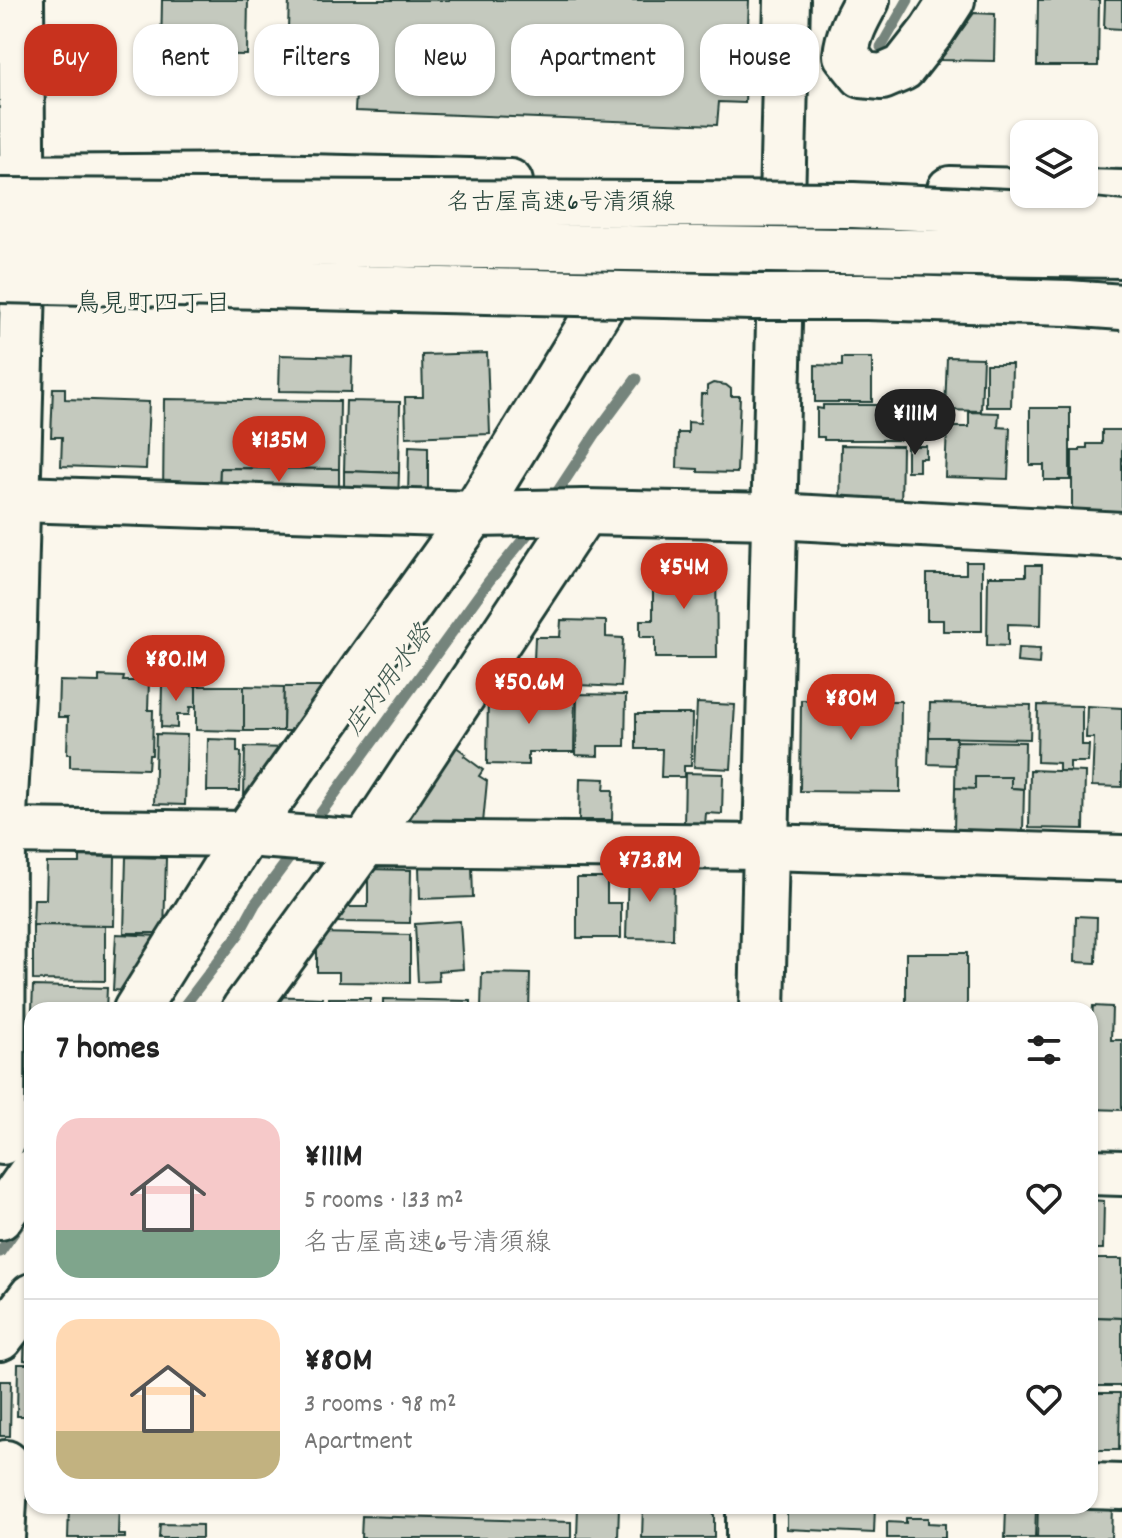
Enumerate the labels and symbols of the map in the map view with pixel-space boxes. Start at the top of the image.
street label: 名古屋高速6号清須線 [447,187,675,221]
district label: 鳥見町四丁目 [75,287,231,324]
pin: ¥111M [859,389,971,457]
pin: ¥135M [223,416,335,484]
pin: ¥54M [637,543,731,611]
water label: 庄内用水路 [337,616,444,744]
pin: ¥80.1M [111,635,241,703]
pin: ¥50.6M [464,658,594,726]
pin: ¥80M [804,674,898,742]
pin: ¥73.8M [585,836,715,904]

